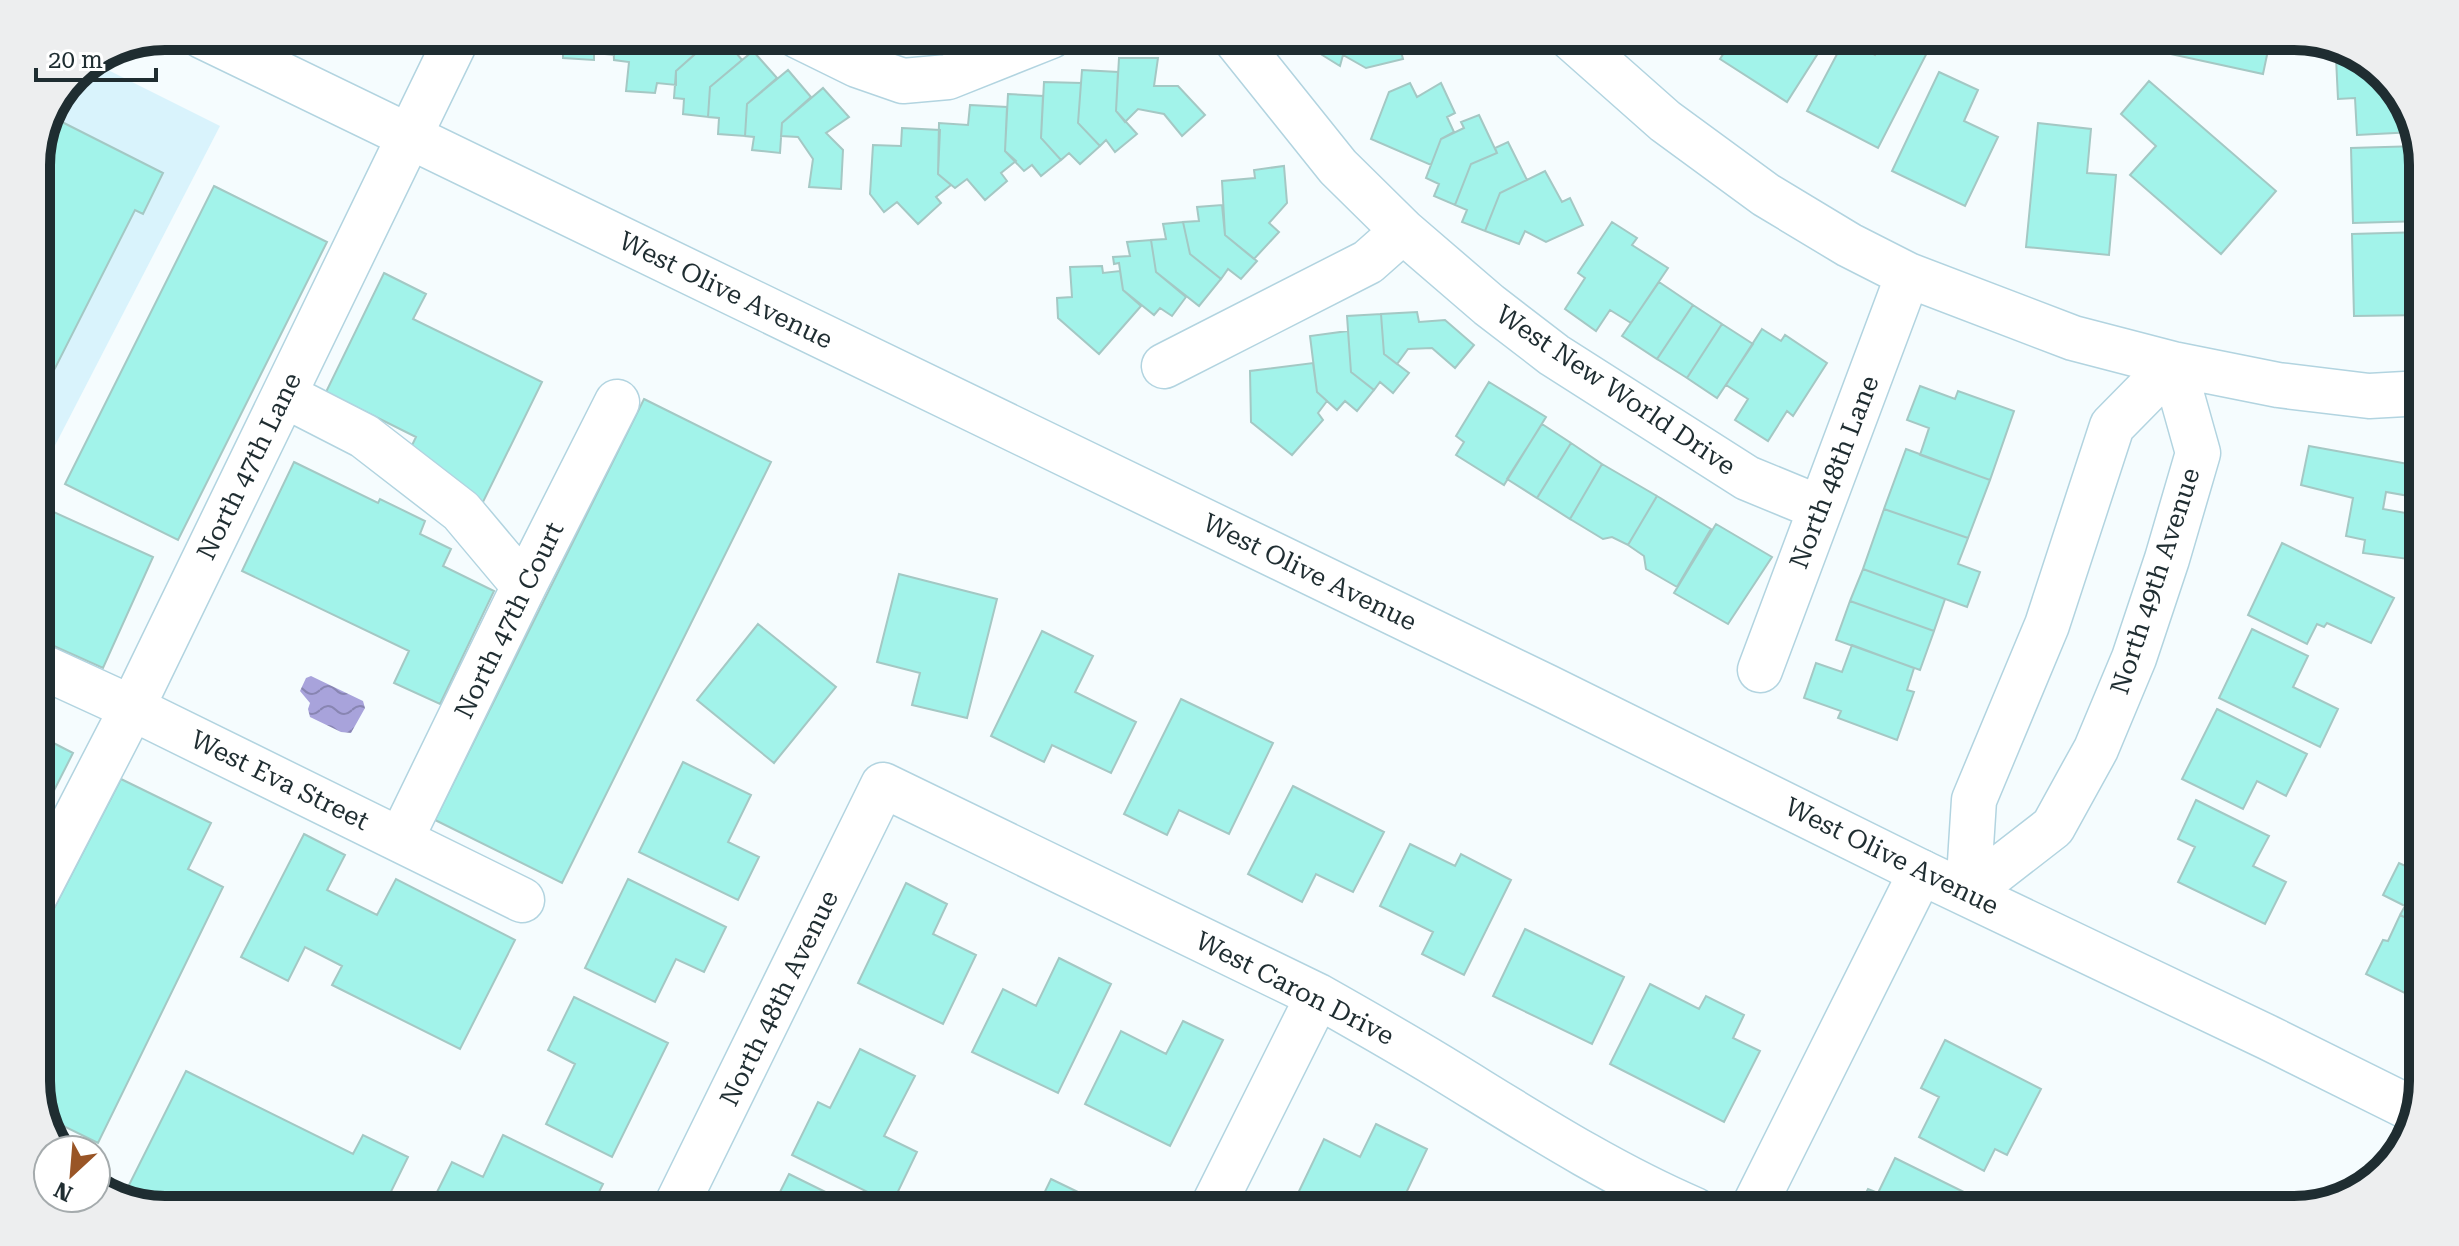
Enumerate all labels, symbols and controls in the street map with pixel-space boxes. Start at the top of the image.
scale bar [36,32,156,82]
text: 20 m [48,46,103,74]
street label: West Olive Avenue [614,225,838,355]
street label: West New World Drive [1491,299,1741,481]
street label: North 47th Lane [191,368,307,564]
street label: North 48th Lane [1783,371,1885,573]
street label: North 49th Avenue [2104,464,2206,698]
street label: West Olive Avenue [1198,507,1422,637]
street label: North 47th Court [448,517,570,723]
street label: West Eva Street [186,724,374,836]
street label: West Olive Avenue [1780,791,2004,921]
street label: North 48th Avenue [714,885,844,1111]
street label: West Caron Drive [1191,925,1399,1051]
north arrow [32,1134,112,1214]
text: N [50,1177,77,1206]

